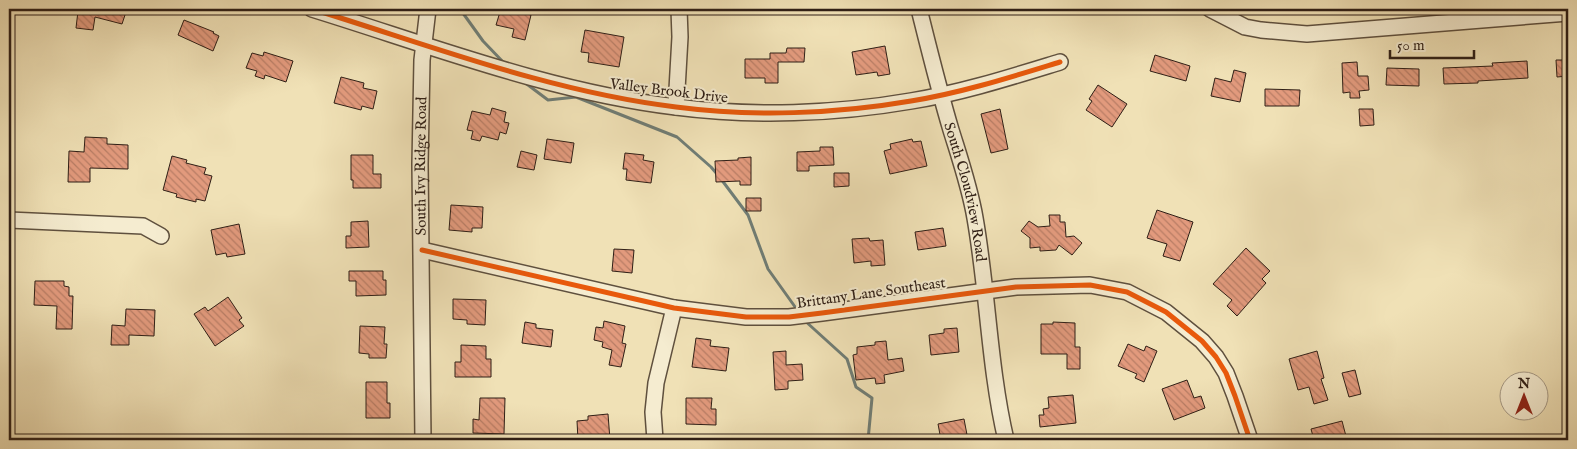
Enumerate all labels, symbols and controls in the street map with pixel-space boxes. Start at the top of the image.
scale bar [1390,28,1473,60]
text: 50 m [1397,36,1425,55]
street label: Valley Brook Drive [608,74,729,108]
street label: South Ivy Ridge Road [410,95,431,236]
street label: South Cloudview Road [940,120,991,264]
street label: Brittany Lane Southeast [795,273,947,313]
north arrow [1500,372,1550,422]
text: N [1517,375,1530,393]

